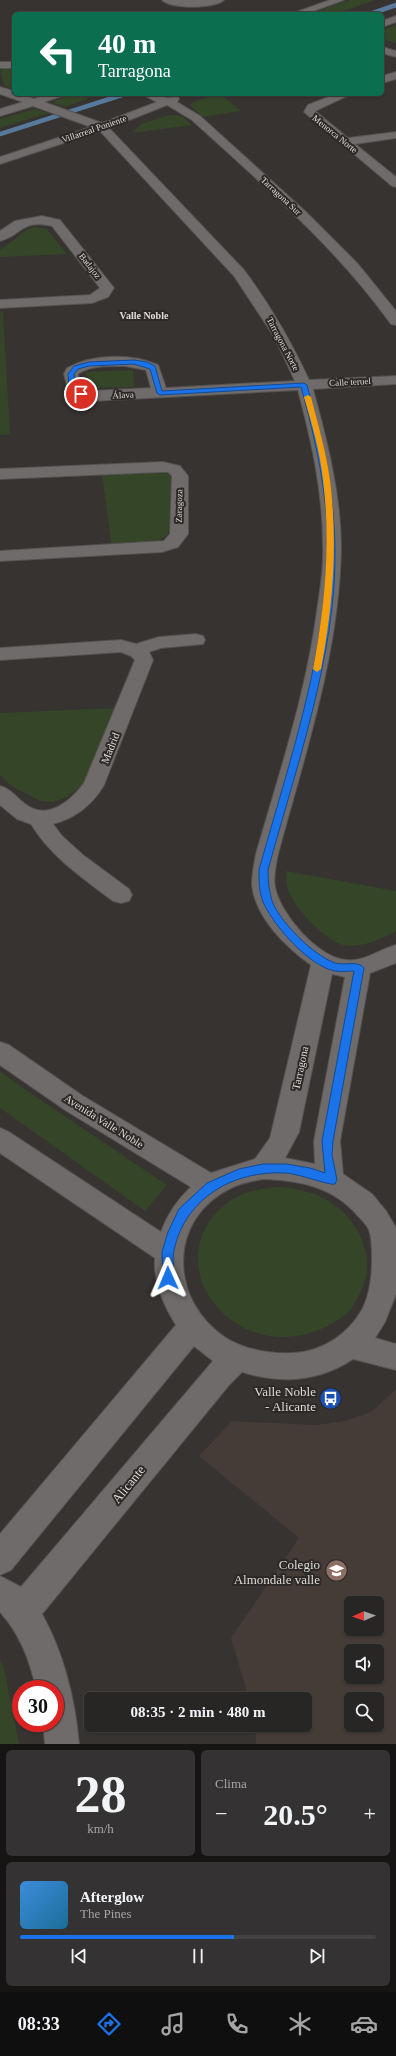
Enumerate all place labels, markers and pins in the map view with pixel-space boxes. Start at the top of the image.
pin [64,377,98,411]
place label: Valle Noble - Alicante [254,1384,316,1414]
bus stop icon: Valle Noble - Alicante [318,1385,344,1411]
place label: Colegio Almondale valle [234,1557,320,1587]
school or university icon: Colegio Almondale valle [323,1558,349,1584]

